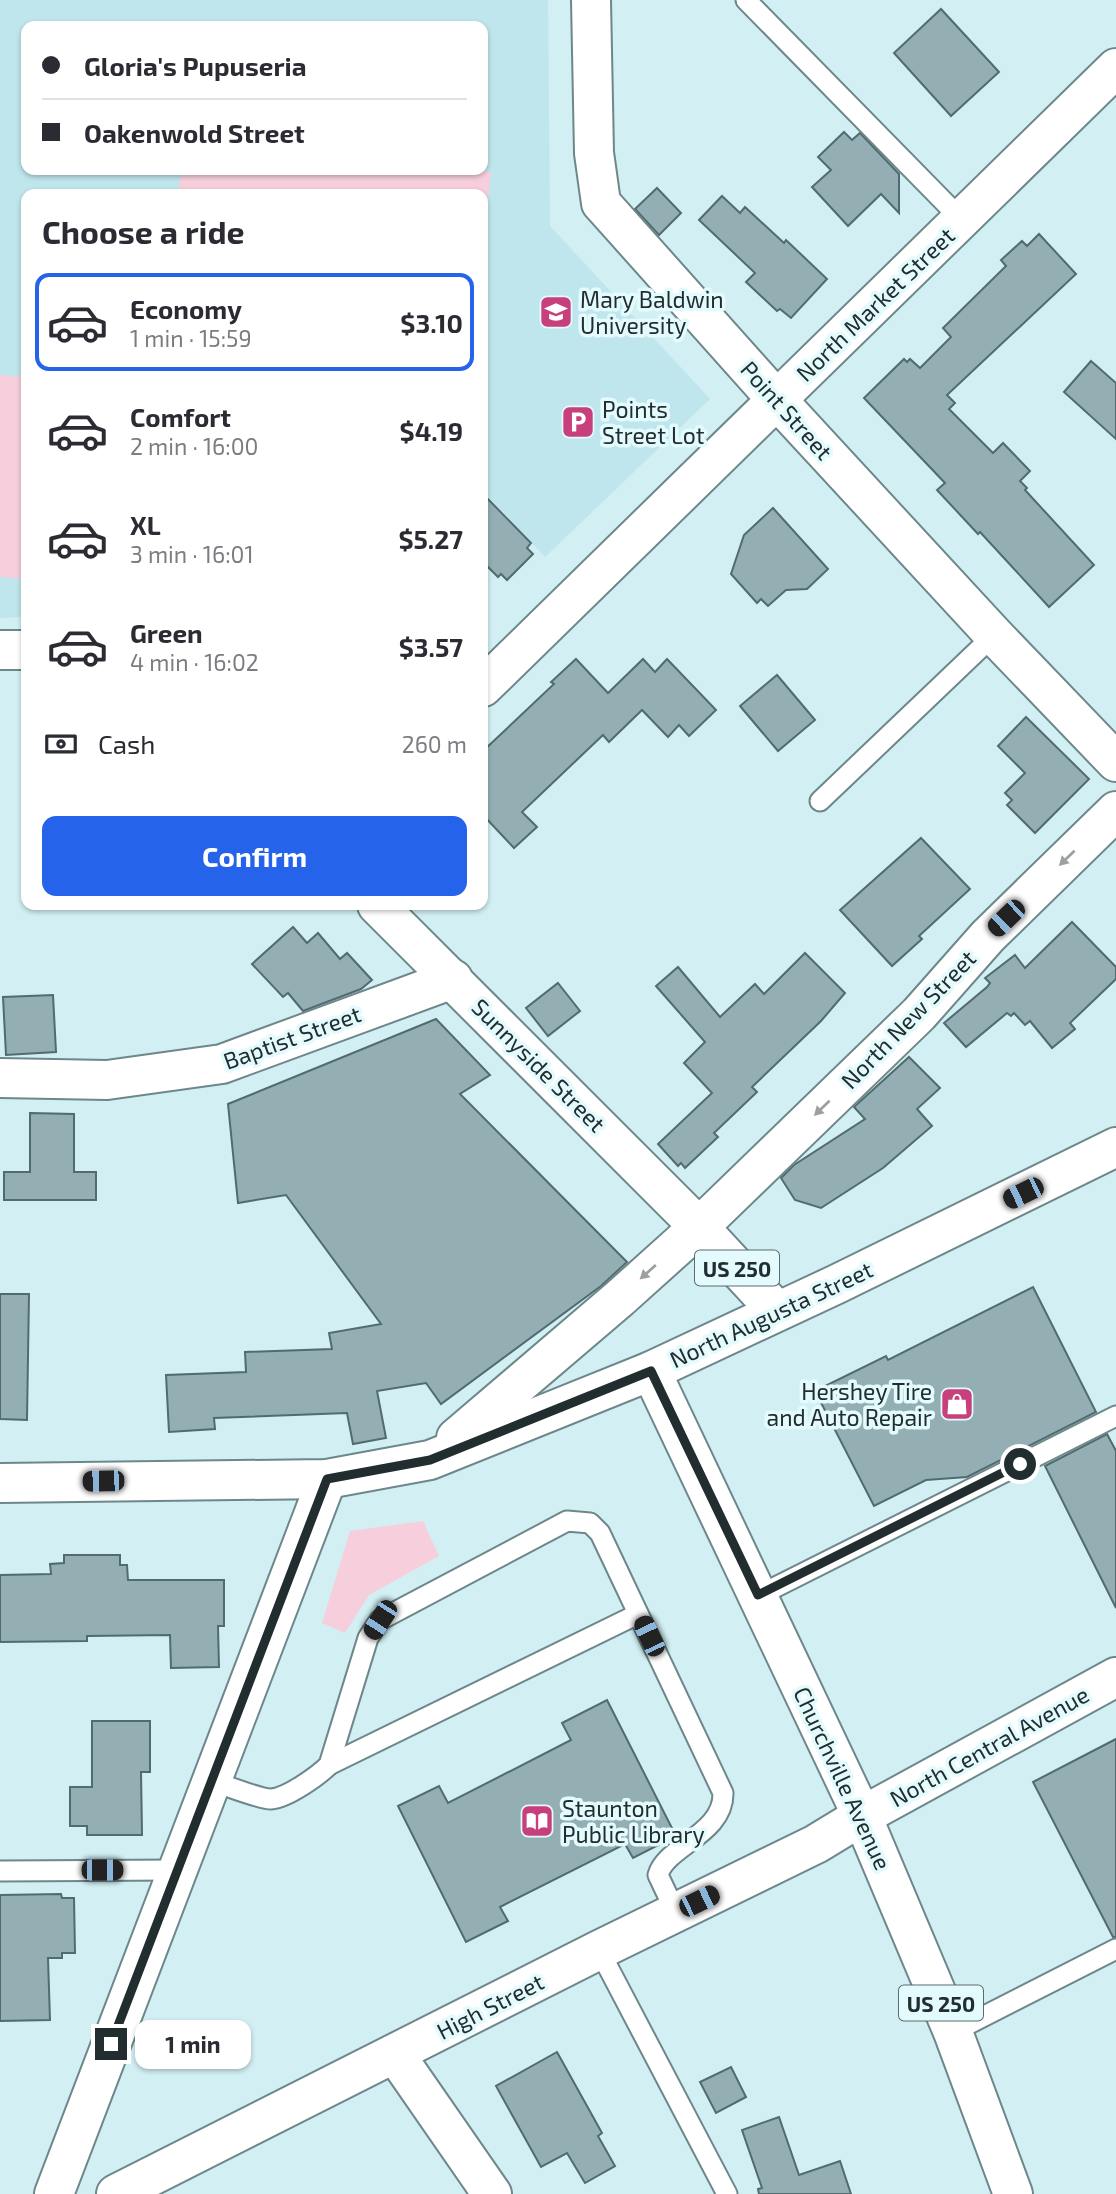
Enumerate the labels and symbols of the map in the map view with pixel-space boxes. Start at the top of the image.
street label: North Market Street [790,221,960,387]
place label: Mary Baldwin University [580,285,724,339]
school or university icon: Mary Baldwin University [537,293,575,331]
street label: Point Street [735,355,839,465]
place label: Points Street Lot [602,395,705,449]
parking icon: Points Street Lot [559,403,597,441]
one-way arrow [1059,850,1076,866]
car [984,896,1029,940]
street label: North New Street [835,944,981,1094]
street label: Sunnyside Street [467,993,612,1138]
street label: Baptist Street [219,999,365,1075]
one-way arrow [814,1099,831,1115]
car [1000,1174,1047,1212]
road number: US 250 [695,1250,779,1286]
street label: North Augusta Street [665,1255,877,1373]
one-way arrow [640,1264,657,1280]
place label: Hershey Tire and Auto Repair [767,1377,932,1431]
shop icon: Hershey Tire and Auto Repair [938,1385,976,1423]
route start [1004,1448,1036,1480]
car [82,1470,125,1492]
car [360,1597,401,1643]
car [631,1613,668,1659]
street label: North Central Avenue [885,1680,1093,1812]
street label: Churchville Avenue [788,1682,898,1874]
place label: Staunton Public Library [562,1794,705,1848]
library icon: Staunton Public Library [518,1802,556,1840]
car [82,1860,124,1881]
car [676,1882,723,1920]
street label: High Street [432,1967,548,2045]
road number: US 250 [899,1986,983,2021]
callout: 1 min [136,2020,251,2068]
route end [95,2028,127,2060]

